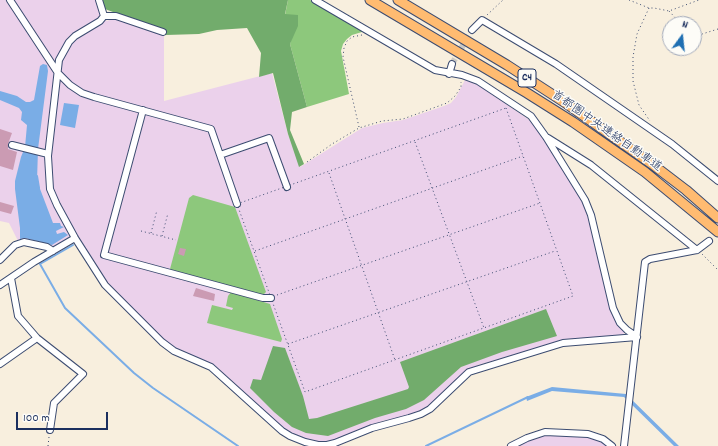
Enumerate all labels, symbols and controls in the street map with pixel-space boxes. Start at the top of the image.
north arrow [662,16,702,56]
text: N [680,17,690,34]
road number: C4 [518,69,536,87]
street label: 首都圏中央連絡自動車道 [548,88,664,176]
scale bar [18,404,110,430]
text: 100 m [23,410,50,427]

